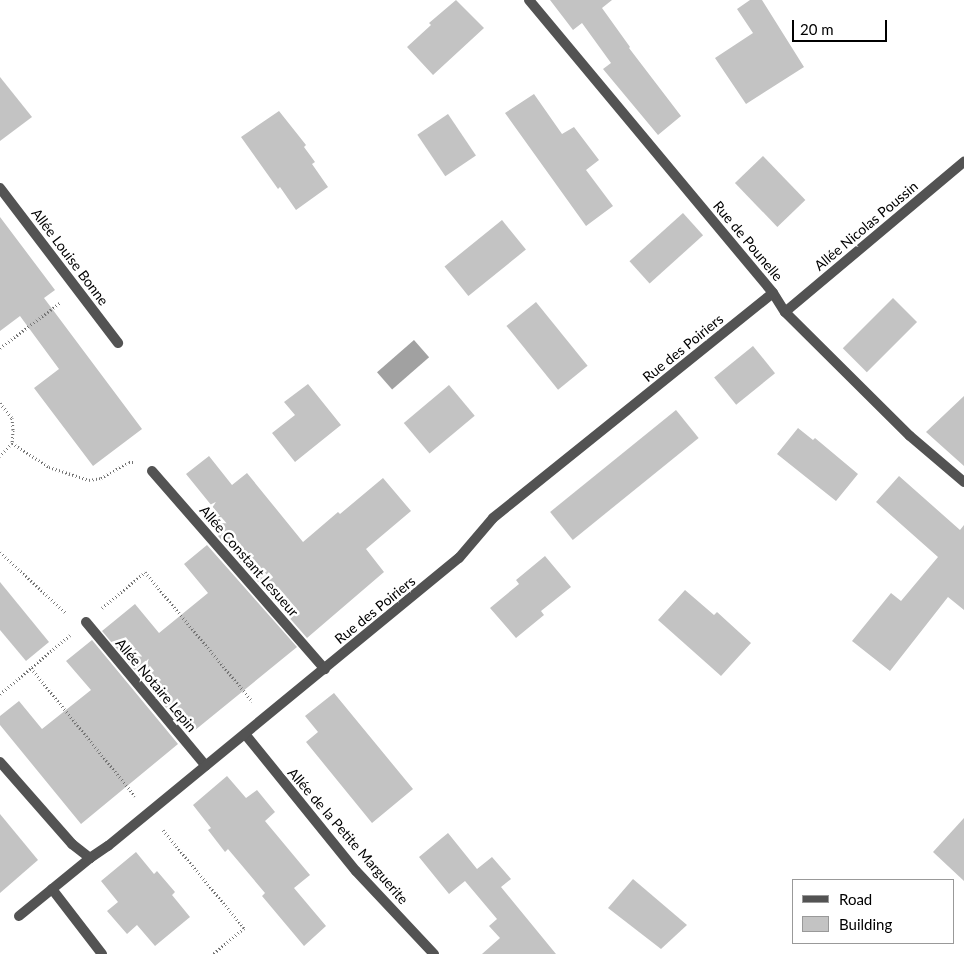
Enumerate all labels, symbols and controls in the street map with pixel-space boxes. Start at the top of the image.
scale bar [794,10,889,42]
text: 20 m [800,20,834,38]
street label: Allée Nicolas Poussin [811,178,921,274]
street label: Rue de Pounelle [710,198,786,284]
street label: Allée Louise Bonne [28,205,112,309]
street label: Rue des Poiriers [639,310,727,386]
street label: Allée Constant Lesueur [196,502,302,620]
street label: Rue des Poiriers [331,572,419,648]
street label: Allée Notaire Lepin [112,635,200,735]
street label: Allée de la Petite Marguerite [284,764,412,908]
legend [792,879,954,944]
text: Road [839,890,872,908]
text: Building [839,915,892,933]

